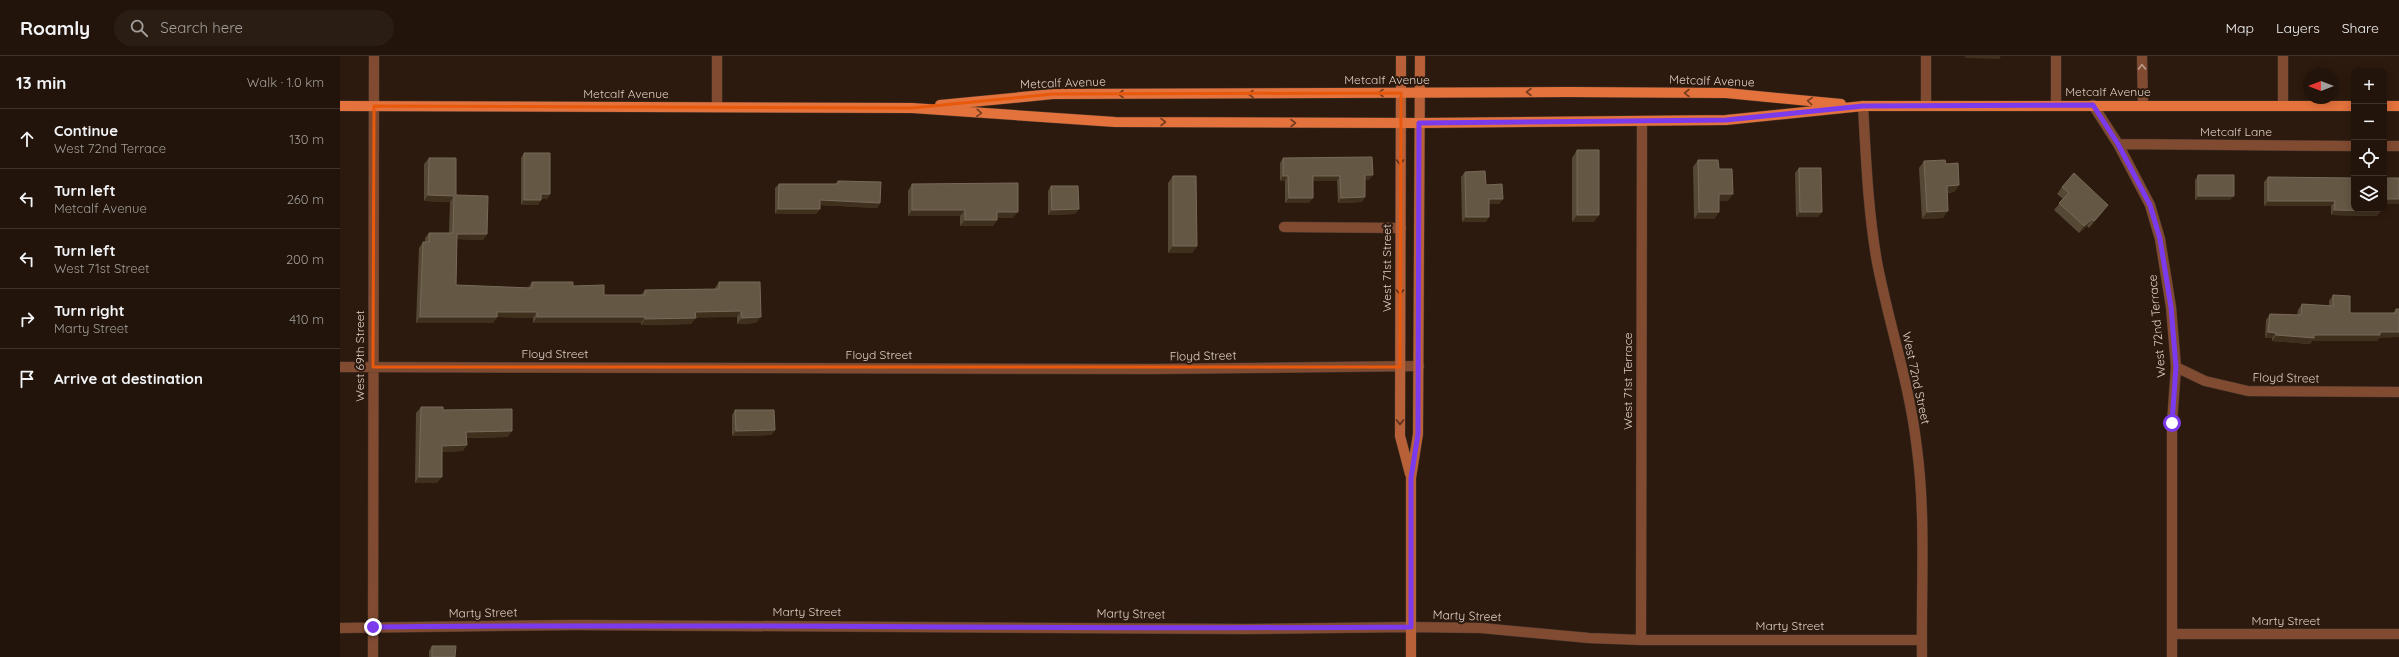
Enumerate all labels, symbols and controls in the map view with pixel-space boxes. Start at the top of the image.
search box [114,10,394,46]
text: Roamly [20,16,90,40]
icon: search [128,17,150,39]
text: Search here [160,18,243,37]
text: Map [2225,19,2254,37]
text: Layers [2276,19,2320,37]
text: Share [2342,19,2379,37]
one-way arrow [2138,64,2146,70]
north arrow [2303,68,2339,104]
map controls [2351,68,2387,212]
button: + [2351,68,2387,104]
text: 13 min [16,72,66,93]
street label: Metcalf Avenue [1344,72,1430,87]
street label: Metcalf Avenue [1669,72,1755,89]
text: Walk · 1.0 km [247,74,324,90]
street label: Metcalf Avenue [1020,74,1106,91]
street label: Metcalf Avenue [2065,84,2151,99]
street label: Metcalf Avenue [583,86,669,101]
one-way arrow [1526,88,1532,96]
one-way arrow [1378,89,1384,97]
one-way arrow [1684,89,1690,97]
one-way arrow [1118,90,1124,98]
one-way arrow [1248,90,1254,98]
one-way arrow [1807,97,1813,106]
button: − [2351,104,2387,140]
one-way arrow [976,108,982,117]
one-way arrow [1160,118,1166,126]
one-way arrow [1290,119,1296,127]
text: Continue [54,121,118,140]
street label: Metcalf Lane [2200,124,2272,139]
icon: ahead [16,128,38,150]
text: 130 m [289,131,324,147]
text: West 72nd Terrace [54,140,166,156]
button: locate [2351,140,2387,176]
one-way arrow [1396,159,1404,165]
button: layers [2351,176,2387,212]
text: Turn left [54,181,116,200]
icon: left [16,188,38,210]
text: 260 m [287,191,324,207]
text: Metcalf Avenue [54,200,147,216]
street label: West 71st Street [1379,224,1394,312]
text: Turn left [54,241,116,260]
icon: left [16,248,38,270]
text: 200 m [286,251,324,267]
text: West 71st Street [54,260,149,276]
street label: West 72nd Terrace [2145,274,2168,378]
one-way arrow [1396,289,1404,295]
text: Turn right [54,301,125,320]
icon: right [16,308,38,330]
street label: West 69th Street [352,310,367,402]
text: 410 m [289,311,324,327]
text: Marty Street [54,320,129,336]
street label: West 72nd Street [1899,330,1934,426]
street label: West 71st Terrace [1620,332,1635,430]
street label: Floyd Street [522,346,588,361]
street label: Floyd Street [846,347,912,362]
street label: Floyd Street [1169,347,1237,364]
icon: arrive [16,368,38,390]
text: Arrive at destination [54,369,203,388]
street label: Floyd Street [2252,369,2320,386]
route start [2163,414,2181,432]
one-way arrow [1396,419,1404,425]
street label: Marty Street [448,604,518,621]
street label: Marty Street [773,604,841,619]
street label: Marty Street [1096,605,1166,622]
street label: Marty Street [1432,607,1502,624]
street label: Marty Street [2252,613,2320,628]
route end [364,618,382,636]
street label: Marty Street [1756,618,1824,633]

